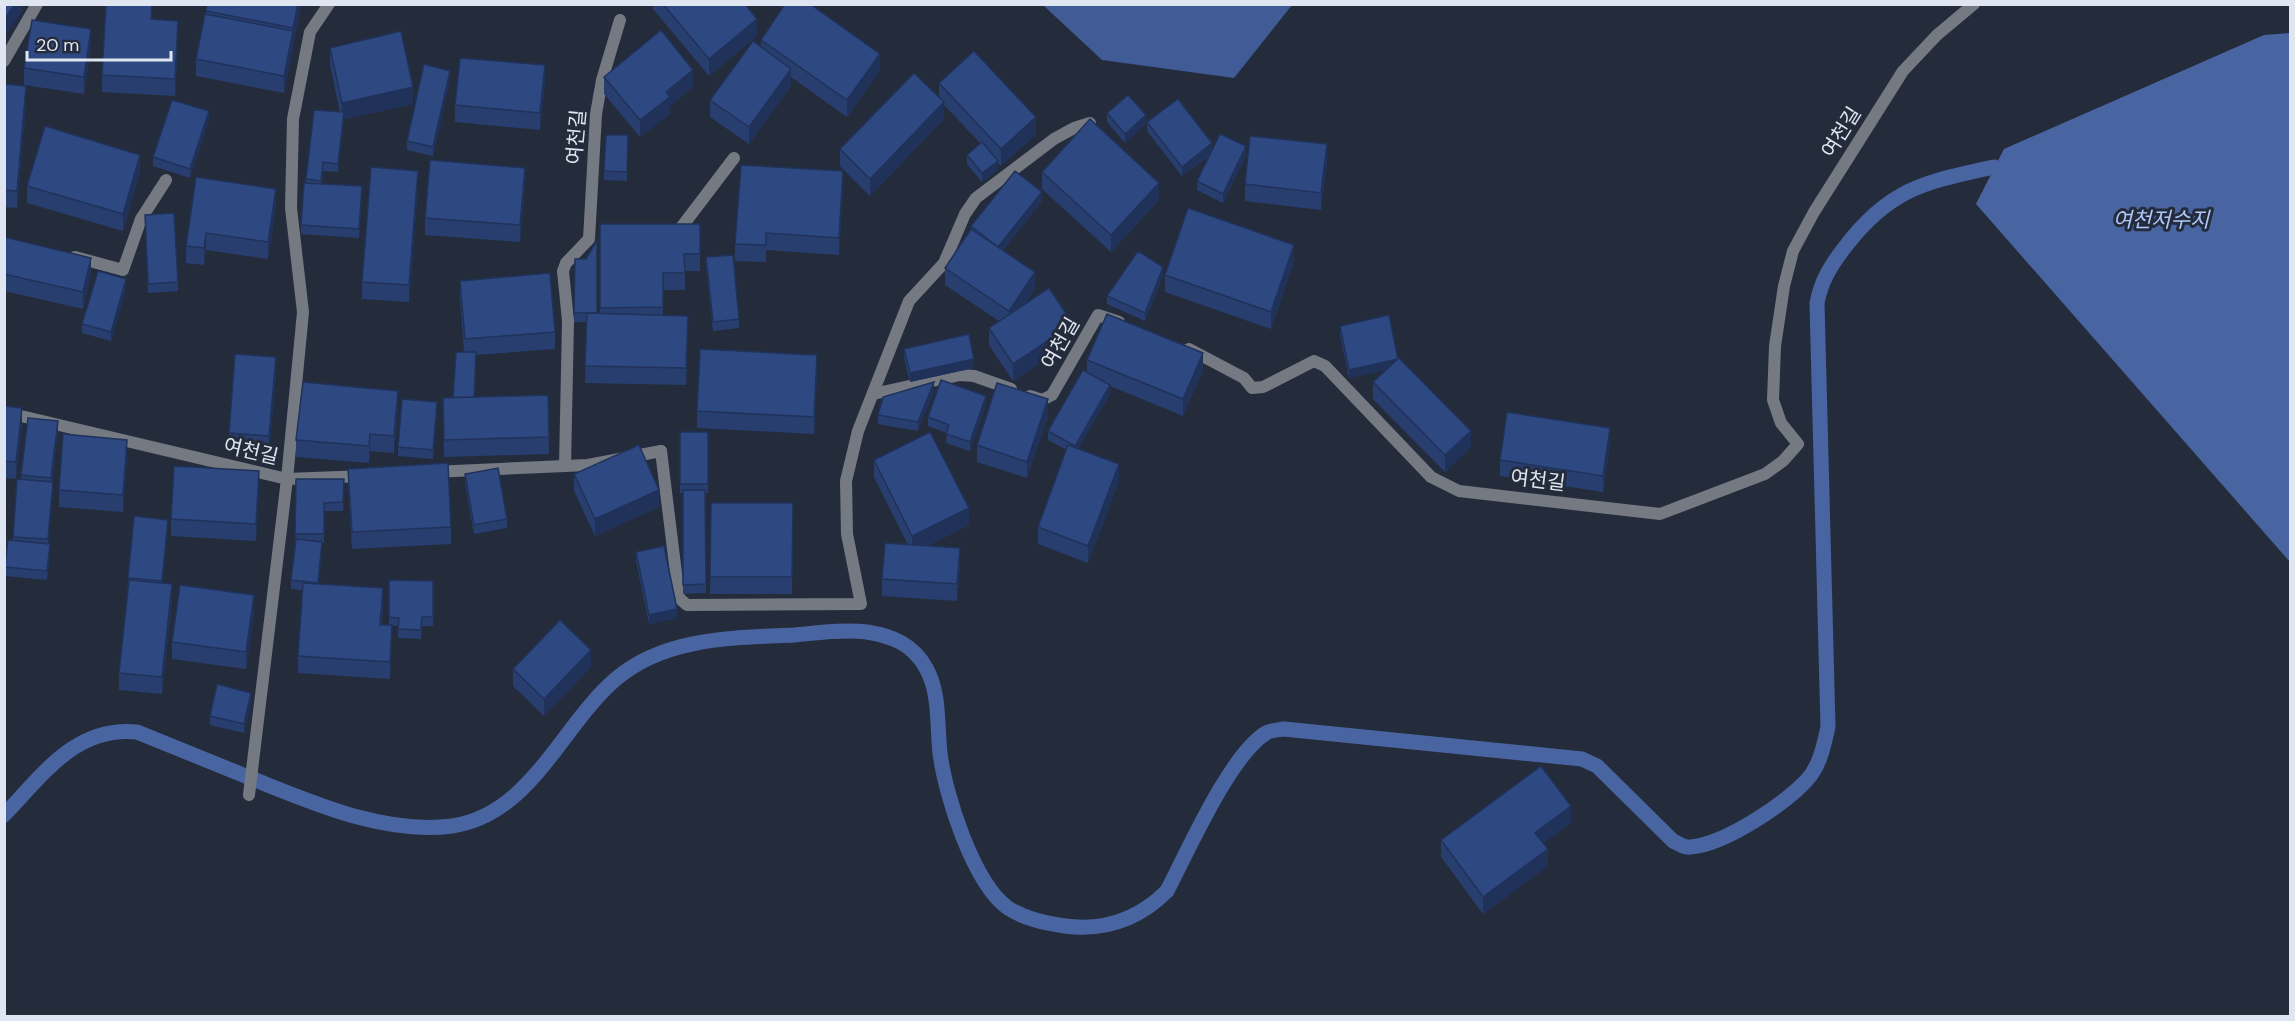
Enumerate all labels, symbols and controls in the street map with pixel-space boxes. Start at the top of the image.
scale bar [27,24,171,62]
text: 20 m [36,33,79,57]
street label: 여천길 [1815,102,1867,162]
street label: 여천길 [561,108,591,166]
water label: 여천저수지 [2113,206,2211,234]
street label: 여천길 [1035,313,1085,373]
street label: 여천길 [221,432,281,470]
street label: 여천길 [1509,464,1567,496]

